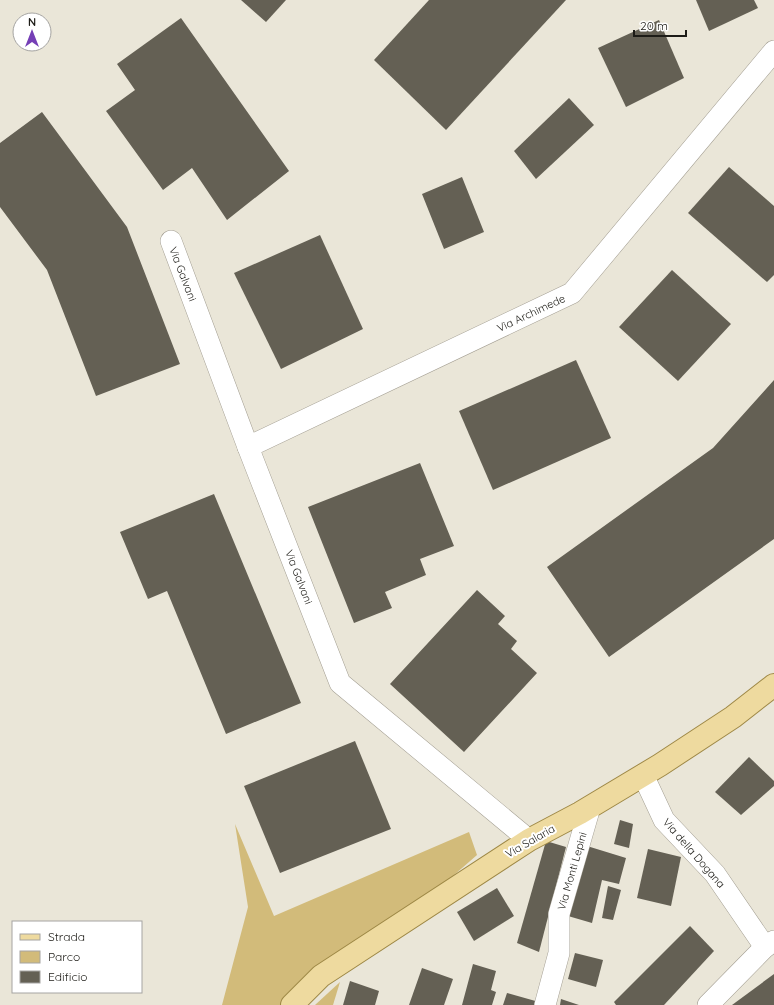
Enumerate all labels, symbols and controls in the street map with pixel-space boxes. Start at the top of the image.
north arrow [12,12,52,52]
scale bar [634,12,686,38]
text: N [28,15,36,29]
text: 20 m [640,18,668,33]
street label: Via Galvani [166,245,200,303]
street label: Via Archimede [495,291,567,335]
street label: Via Galvani [282,548,316,606]
street label: Via della Dogana [660,815,728,891]
street label: Via Salaria [503,821,557,861]
street label: Via Monti Lepini [554,830,590,912]
legend [12,921,142,993]
text: Strada [48,929,85,944]
text: Parco [48,949,80,964]
text: Edificio [48,969,88,984]

